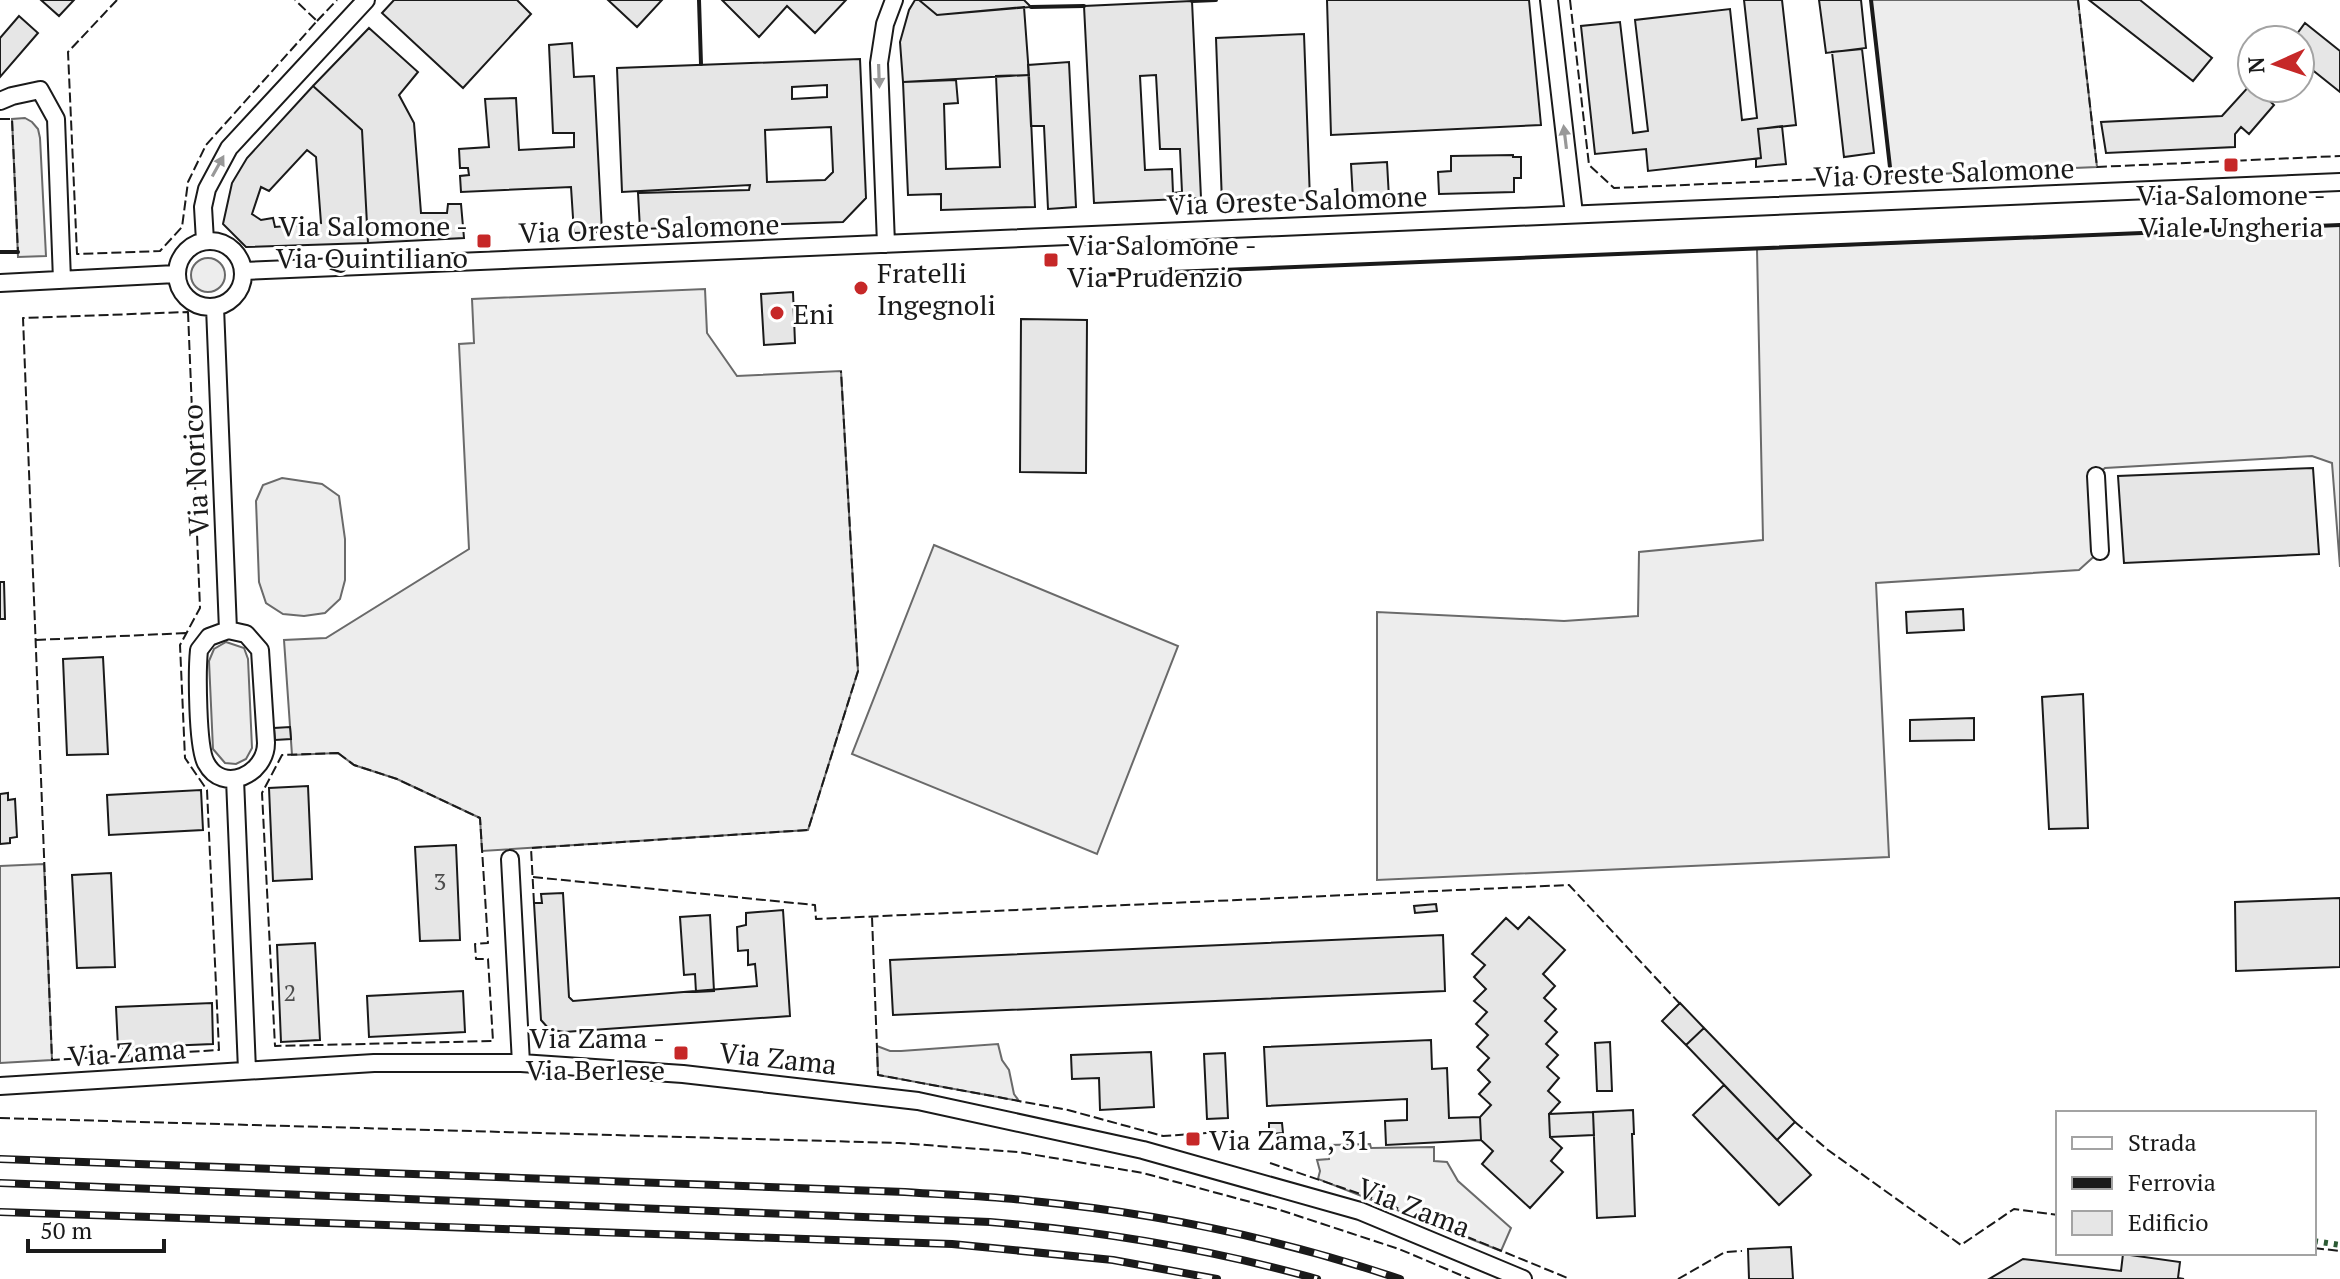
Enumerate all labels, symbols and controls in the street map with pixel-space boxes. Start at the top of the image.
north arrow [2236,24,2316,104]
text: N [2241,56,2270,74]
one-way arrow [873,64,886,89]
one-way arrow [1558,124,1571,149]
street label: Via Oreste Salomone [1813,149,2075,195]
one-way arrow [211,155,225,177]
marker: Via Salomone - Viale Ungheria [2222,156,2240,174]
place label: Via Salomone - Viale Ungheria [2136,176,2326,245]
street label: Via Oreste Salomone [1166,177,1428,223]
street label: Via Oreste Salomone [518,205,780,251]
place label: Via Salomone - Via Quintiliano [276,207,468,276]
place label: Via Salomone - Via Prudenzio [1067,226,1257,295]
marker: Via Salomone - Via Quintiliano [475,232,493,250]
marker: Via Salomone - Via Prudenzio [1042,251,1060,269]
place label: Fratelli Ingegnoli [877,254,996,323]
marker: Fratelli Ingegnoli [852,279,870,297]
place label: Eni [793,295,834,332]
marker: Eni [768,304,786,322]
street label: Via Norico [173,403,217,537]
house number: 3 [434,865,446,897]
house number: 2 [284,976,296,1008]
place label: Via Zama - Via Berlese [526,1019,665,1088]
street label: Via Zama [67,1029,187,1075]
street label: Via Zama [717,1033,839,1083]
marker: Via Zama - Via Berlese [672,1044,690,1062]
legend [2056,1111,2316,1255]
place label: Via Zama, 31 [1209,1121,1371,1158]
text: Strada [2128,1126,2197,1158]
marker: Via Zama, 31 [1184,1130,1202,1148]
text: Ferrovia [2128,1166,2216,1198]
street label: Via Zama [1352,1169,1476,1245]
scale bar [28,1203,164,1253]
text: Edificio [2128,1206,2209,1238]
text: 50 m [40,1214,92,1246]

